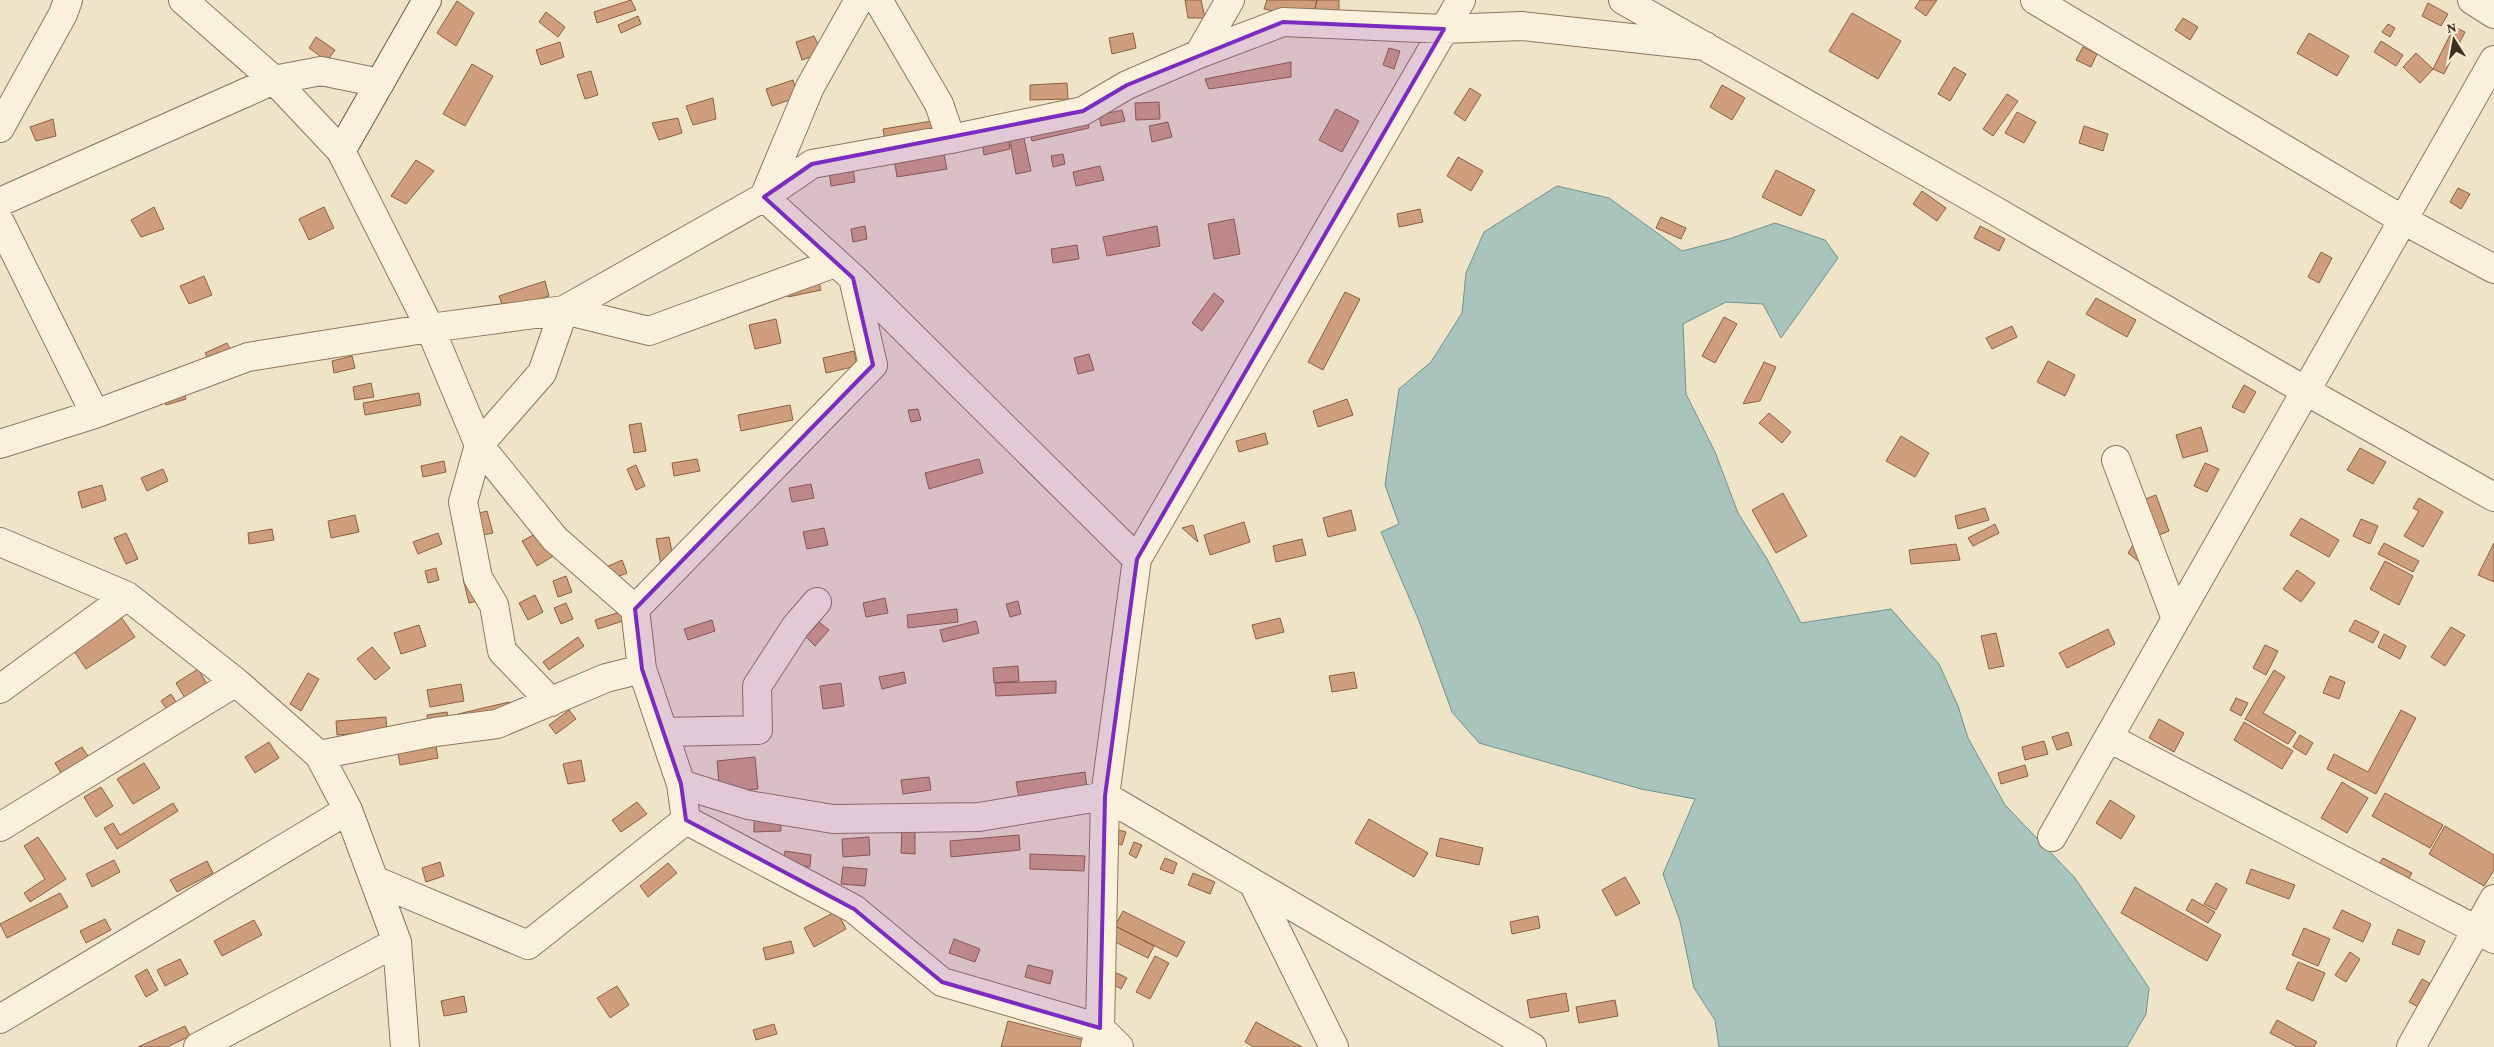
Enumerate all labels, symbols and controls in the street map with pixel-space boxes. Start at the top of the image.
north arrow [2429,15,2479,65]
text: N [2445,18,2458,36]

